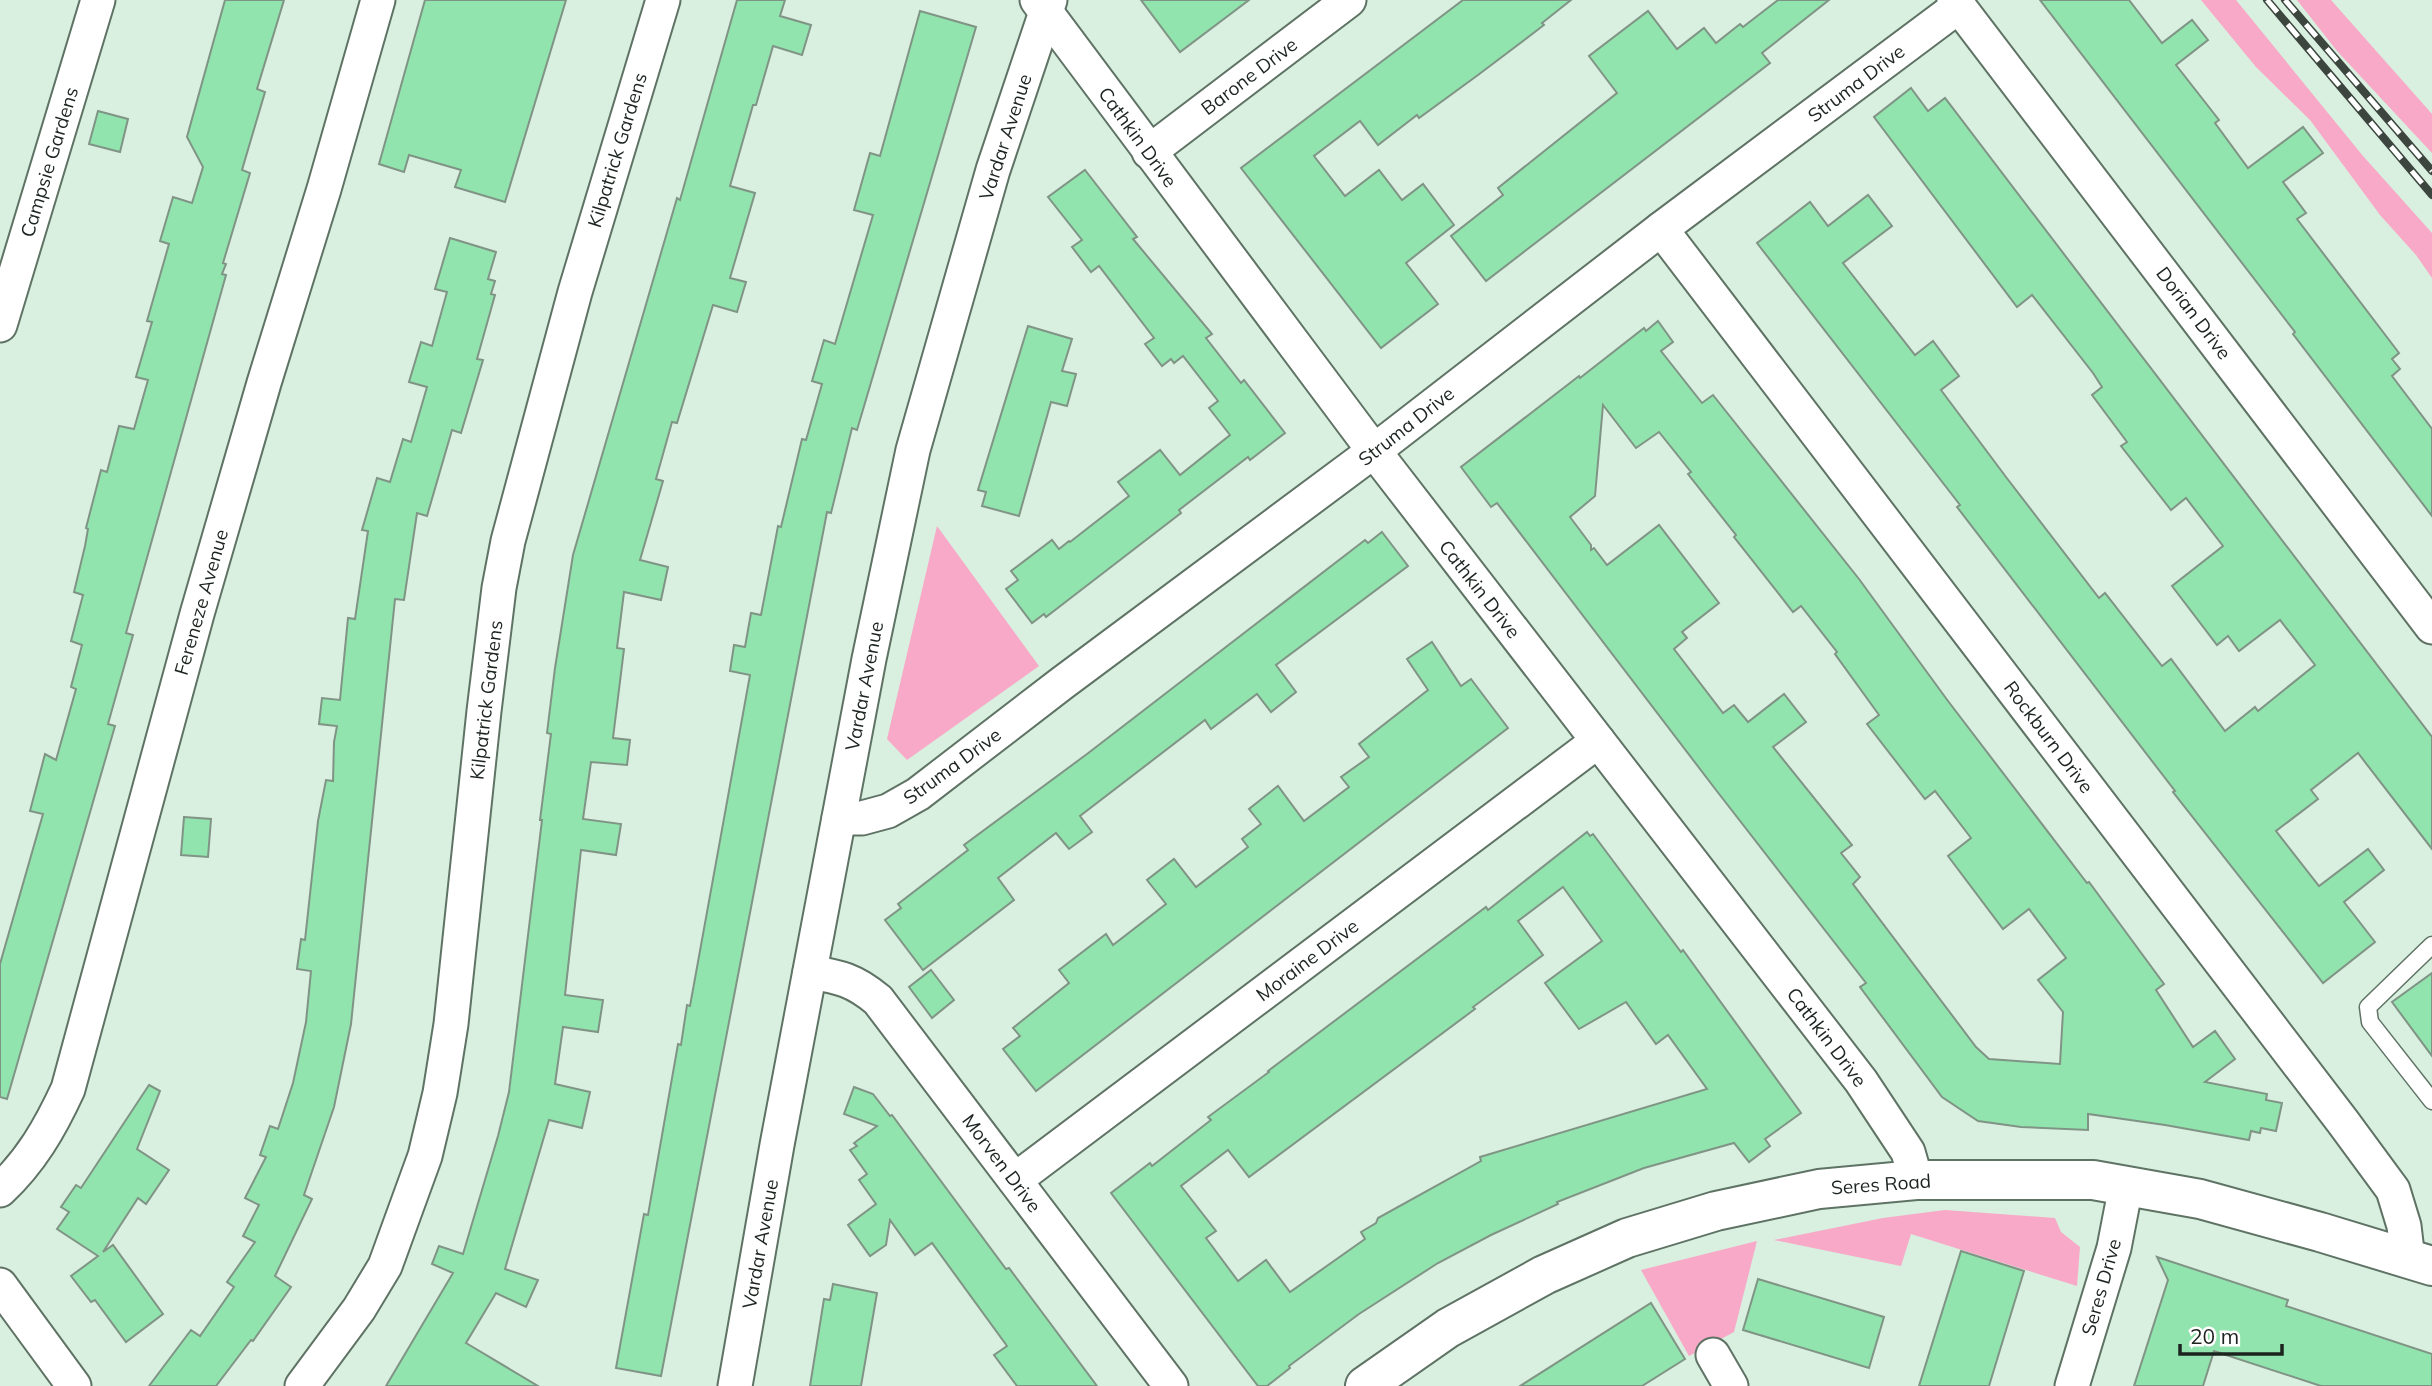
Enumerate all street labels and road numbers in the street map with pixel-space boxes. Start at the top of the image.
street label: Barone Drive [1196,32,1302,120]
street label: Struma Drive [1803,39,1909,127]
street label: Kilpatrick Gardens [582,70,652,230]
street label: Vardar Avenue [973,71,1037,203]
street label: Cathkin Drive [1094,82,1182,192]
street label: Campsie Gardens [15,84,83,240]
street label: Dorian Drive [2151,262,2237,364]
street label: Struma Drive [1353,381,1459,471]
street label: Fereneze Avenue [169,526,233,678]
street label: Cathkin Drive [1434,535,1526,643]
street label: Kilpatrick Gardens [464,619,508,781]
street label: Vardar Avenue [840,619,888,753]
street label: Rockburn Drive [1999,676,2099,798]
street label: Struma Drive [898,722,1006,810]
street label: Moraine Drive [1251,914,1363,1006]
street label: Cathkin Drive [1782,983,1872,1091]
street label: Morven Drive [957,1109,1047,1217]
street label: Seres Road [1830,1169,1932,1199]
street label: Vardar Avenue [737,1177,783,1311]
street label: Seres Drive [2076,1236,2126,1338]

